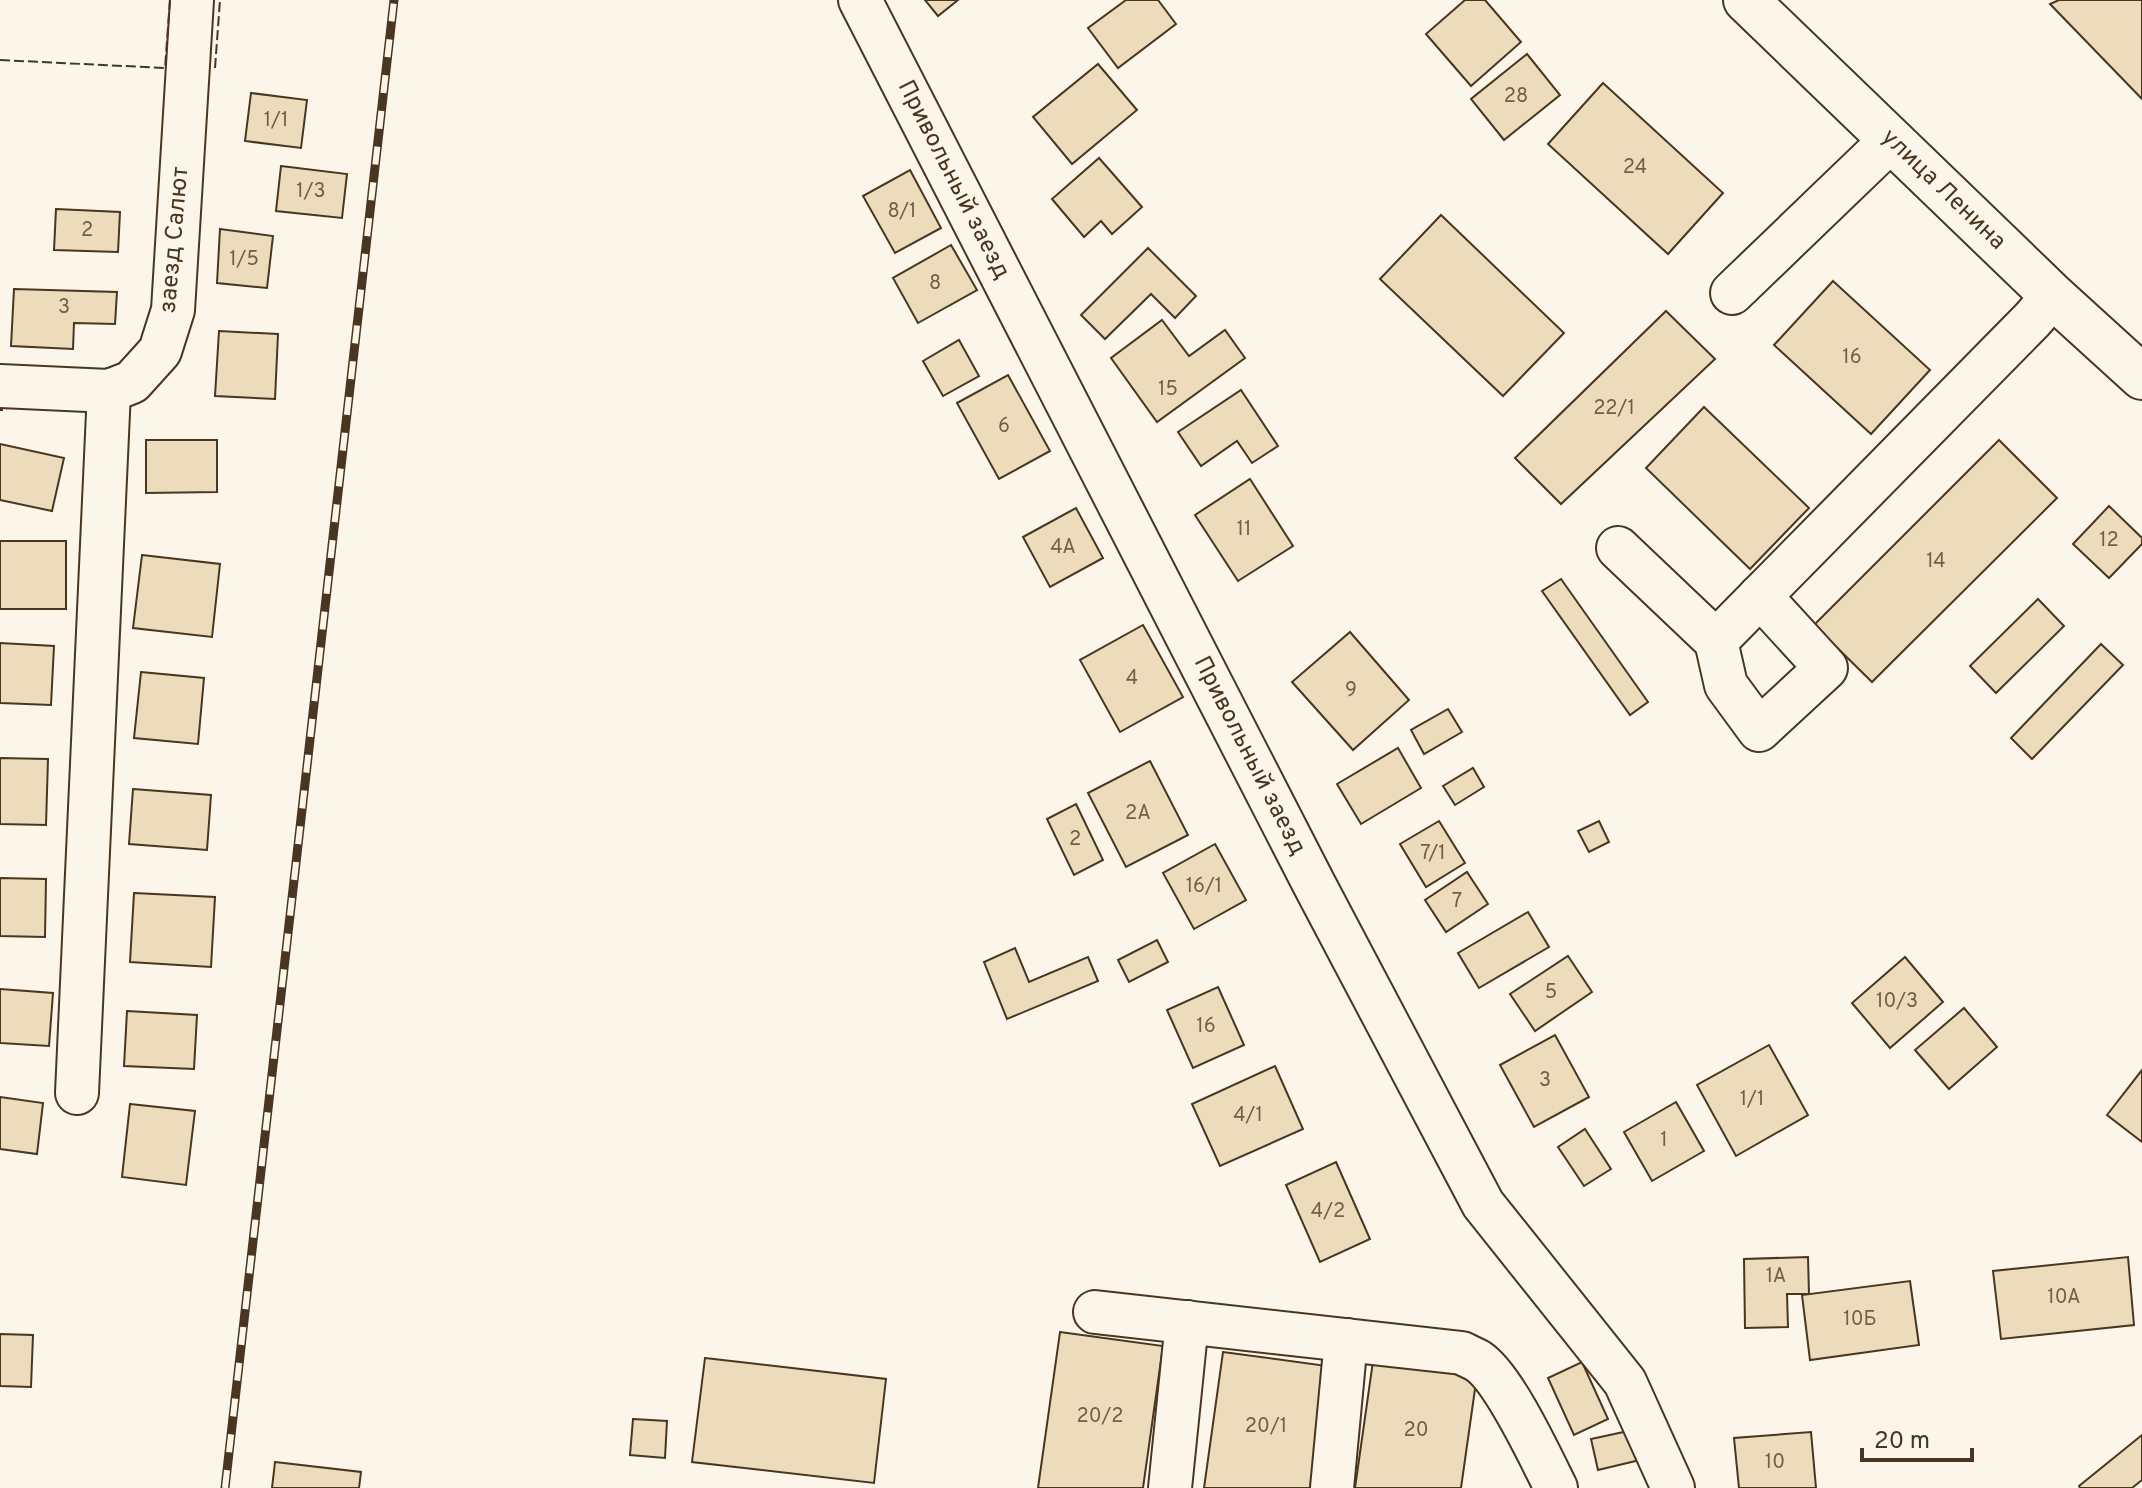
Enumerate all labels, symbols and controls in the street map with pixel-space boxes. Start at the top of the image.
street label: Привольный заезд [890,76,1016,284]
house number: 28 [1504,84,1528,110]
house number: 1/1 [264,108,288,134]
street label: улица Ленина [1874,123,2012,257]
house number: 24 [1623,155,1647,181]
street label: заезд Салют [154,165,196,315]
house number: 1/3 [296,179,326,205]
house number: 8/1 [888,199,916,225]
house number: 2 [81,218,93,244]
house number: 1/5 [229,247,259,273]
house number: 8 [929,271,941,297]
house number: 3 [58,295,70,321]
house number: 16 [1842,345,1862,371]
house number: 15 [1158,377,1178,403]
house number: 22/1 [1593,396,1635,422]
house number: 6 [998,414,1010,440]
house number: 11 [1237,517,1251,543]
house number: 12 [2099,528,2119,554]
house number: 4А [1050,535,1076,561]
house number: 14 [1926,549,1946,575]
street label: Привольный заезд [1186,652,1312,860]
house number: 4 [1126,666,1138,692]
house number: 9 [1345,678,1357,704]
house number: 2А [1125,801,1151,827]
house number: 2 [1069,827,1081,853]
house number: 7/1 [1420,841,1446,867]
house number: 16/1 [1186,874,1222,900]
house number: 7 [1452,889,1462,915]
house number: 5 [1545,980,1557,1006]
house number: 10/3 [1876,989,1918,1015]
house number: 16 [1196,1014,1216,1040]
house number: 3 [1539,1068,1551,1094]
house number: 1/1 [1740,1087,1764,1113]
house number: 4/1 [1233,1103,1263,1129]
house number: 1 [1660,1128,1668,1154]
house number: 4/2 [1311,1199,1345,1225]
house number: 1А [1766,1264,1786,1290]
house number: 10А [2047,1285,2081,1311]
house number: 10Б [1843,1307,1877,1333]
house number: 20/2 [1076,1404,1124,1430]
scale bar [1862,1412,1972,1462]
house number: 20/1 [1245,1414,1287,1440]
house number: 20 [1403,1418,1429,1444]
text: 20 m [1874,1427,1930,1457]
house number: 10 [1765,1450,1785,1476]

